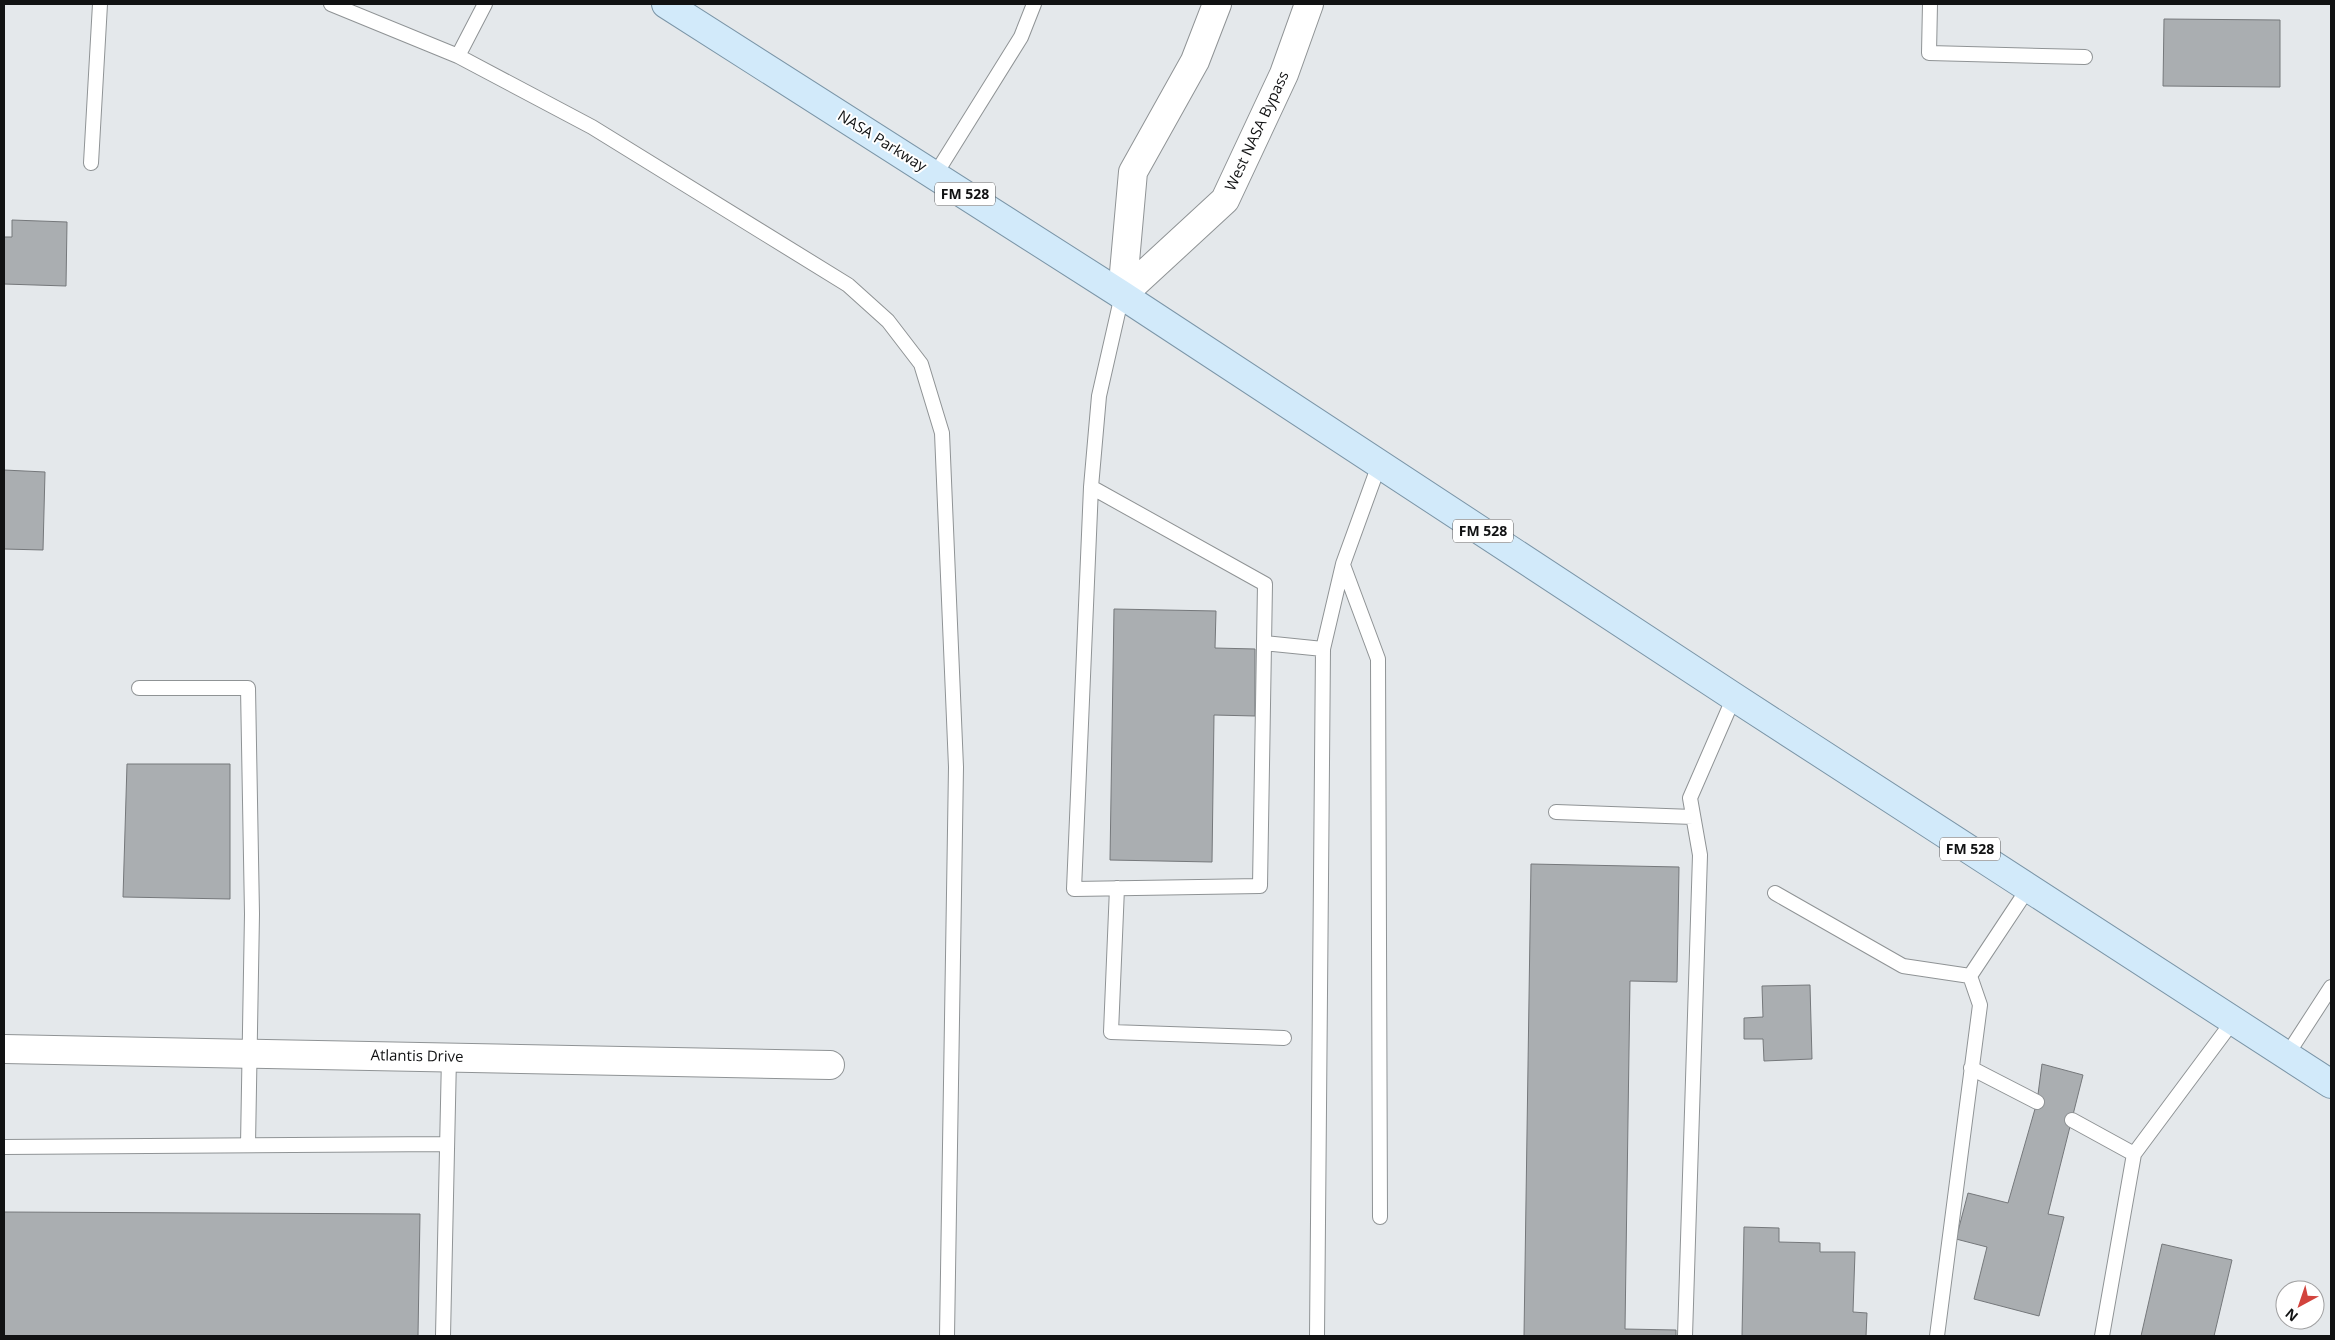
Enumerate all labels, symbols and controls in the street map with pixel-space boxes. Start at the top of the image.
street label: West NASA Bypass [1220,67,1293,194]
street label: NASA Parkway [834,105,931,176]
road number: FM 528 [935,182,995,205]
road number: FM 528 [1453,520,1513,542]
road number: FM 528 [1940,838,2000,861]
street label: Atlantis Drive [370,1044,464,1066]
north arrow [2275,1280,2325,1330]
text: N [2281,1304,2302,1326]

